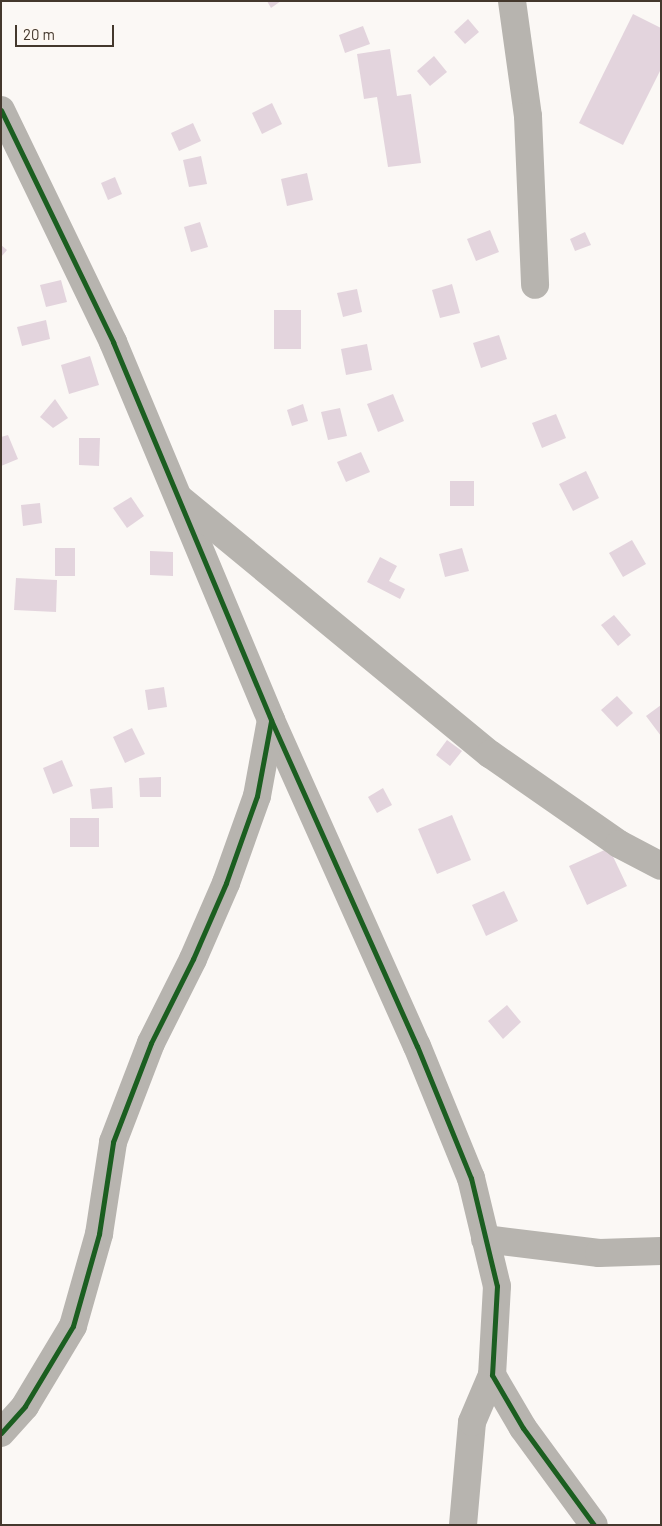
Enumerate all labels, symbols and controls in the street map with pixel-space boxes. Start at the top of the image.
scale bar [18,15,116,47]
text: 20 m [23,25,55,43]

